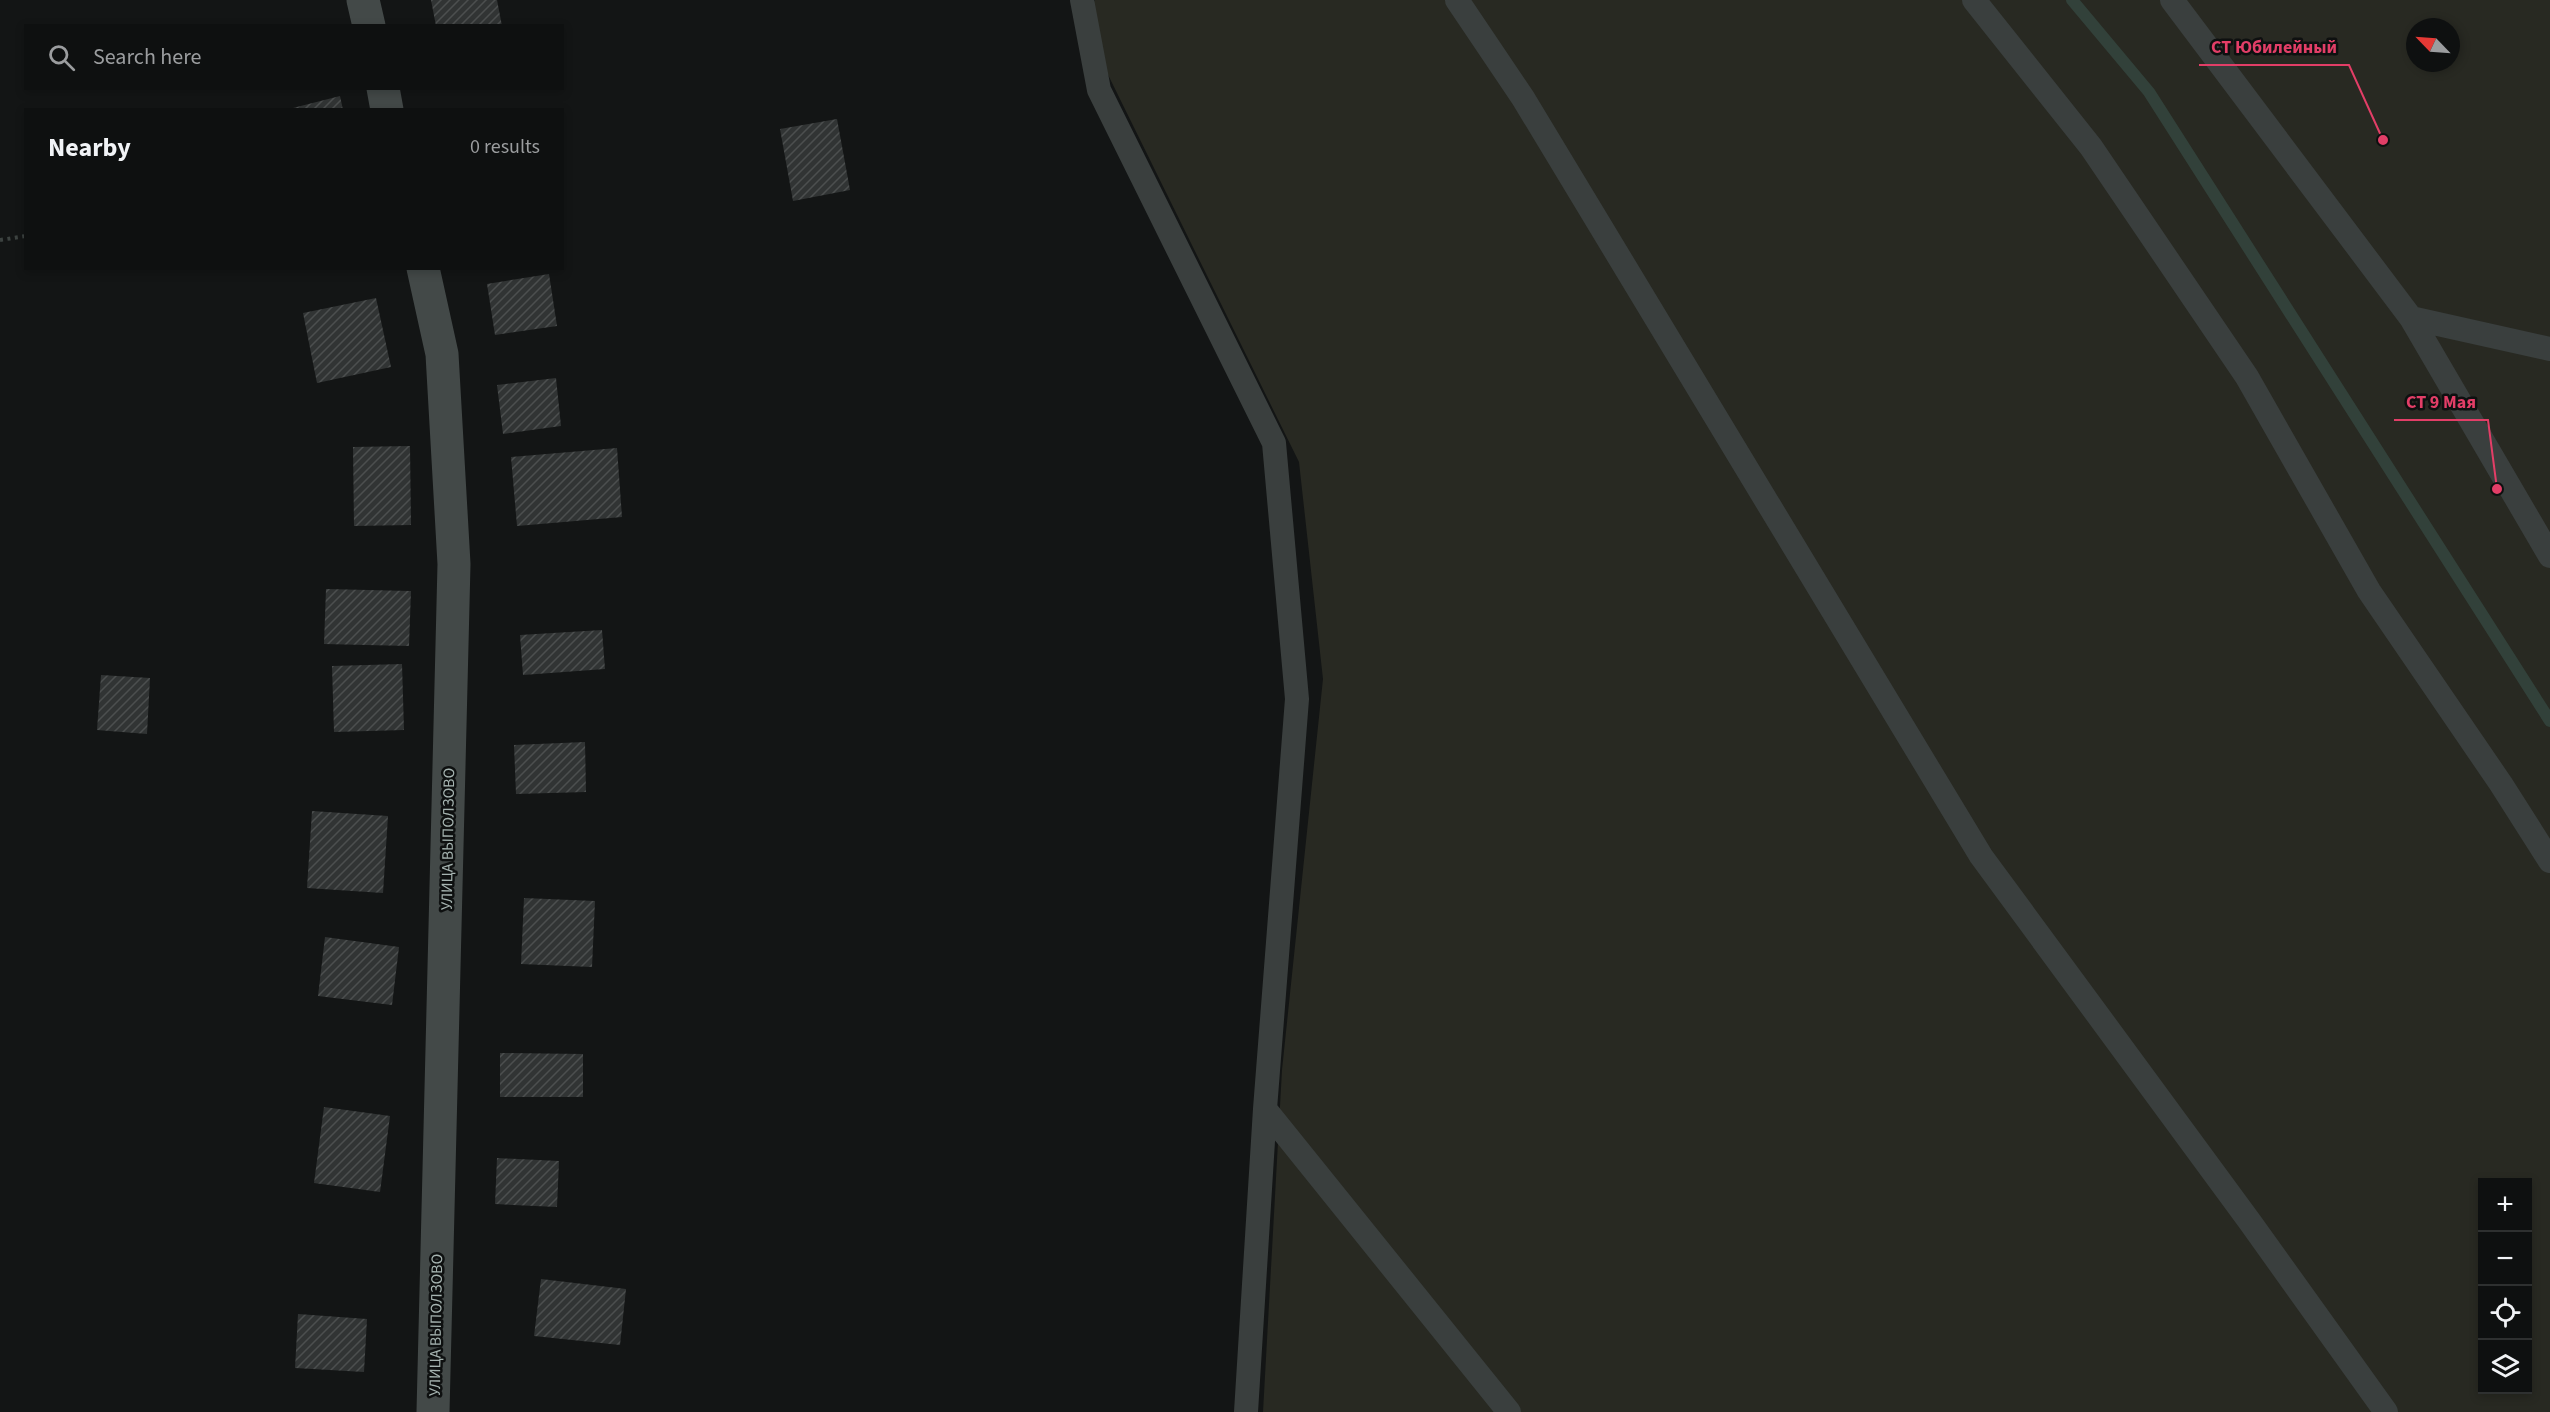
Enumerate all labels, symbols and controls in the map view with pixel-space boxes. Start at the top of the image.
north arrow [2406,18,2460,72]
search box [24,24,564,90]
callout: СТ Юбилейный [2199,29,2349,65]
text: СТ Юбилейный [2211,35,2337,60]
icon: search [45,41,78,74]
text: Search here [93,41,201,73]
text: Nearby [48,129,131,166]
text: 0 results [470,133,540,161]
callout: СТ 9 Мая [2394,384,2488,420]
text: СТ 9 Мая [2406,390,2476,415]
street label: УЛИЦА ВЫПОЛЗОВО [436,768,460,910]
map controls [2478,1178,2532,1394]
button: + [2478,1178,2532,1232]
button: − [2478,1232,2532,1286]
street label: УЛИЦА ВЫПОЛЗОВО [424,1254,448,1396]
button: locate [2478,1286,2532,1340]
button: layers [2478,1340,2532,1394]

